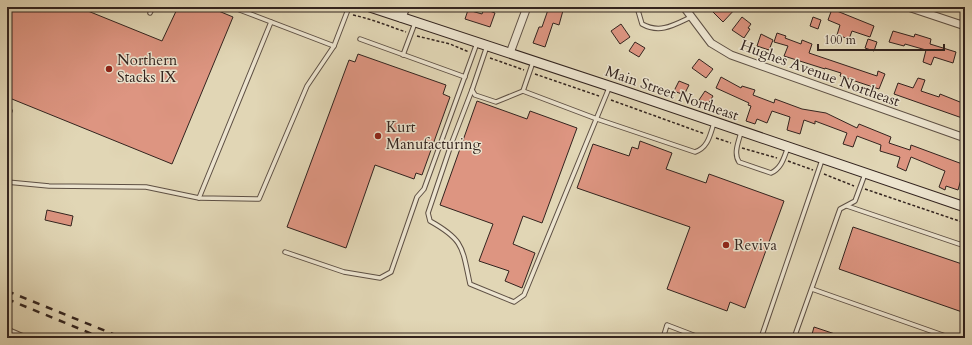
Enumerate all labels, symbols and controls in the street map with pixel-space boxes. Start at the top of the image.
scale bar [818,26,944,52]
text: 100 m [824,32,857,48]
street label: Hughes Avenue Northeast [737,35,903,111]
place label: Northern Stacks IX [117,50,178,87]
street label: Main Street Northeast [603,61,742,125]
marker: Northern Stacks IX [104,64,114,74]
place label: Kurt Manufacturing [386,117,481,154]
marker: Kurt Manufacturing [373,131,383,141]
place label: Reviva [734,235,778,255]
marker: Reviva [721,240,731,250]

